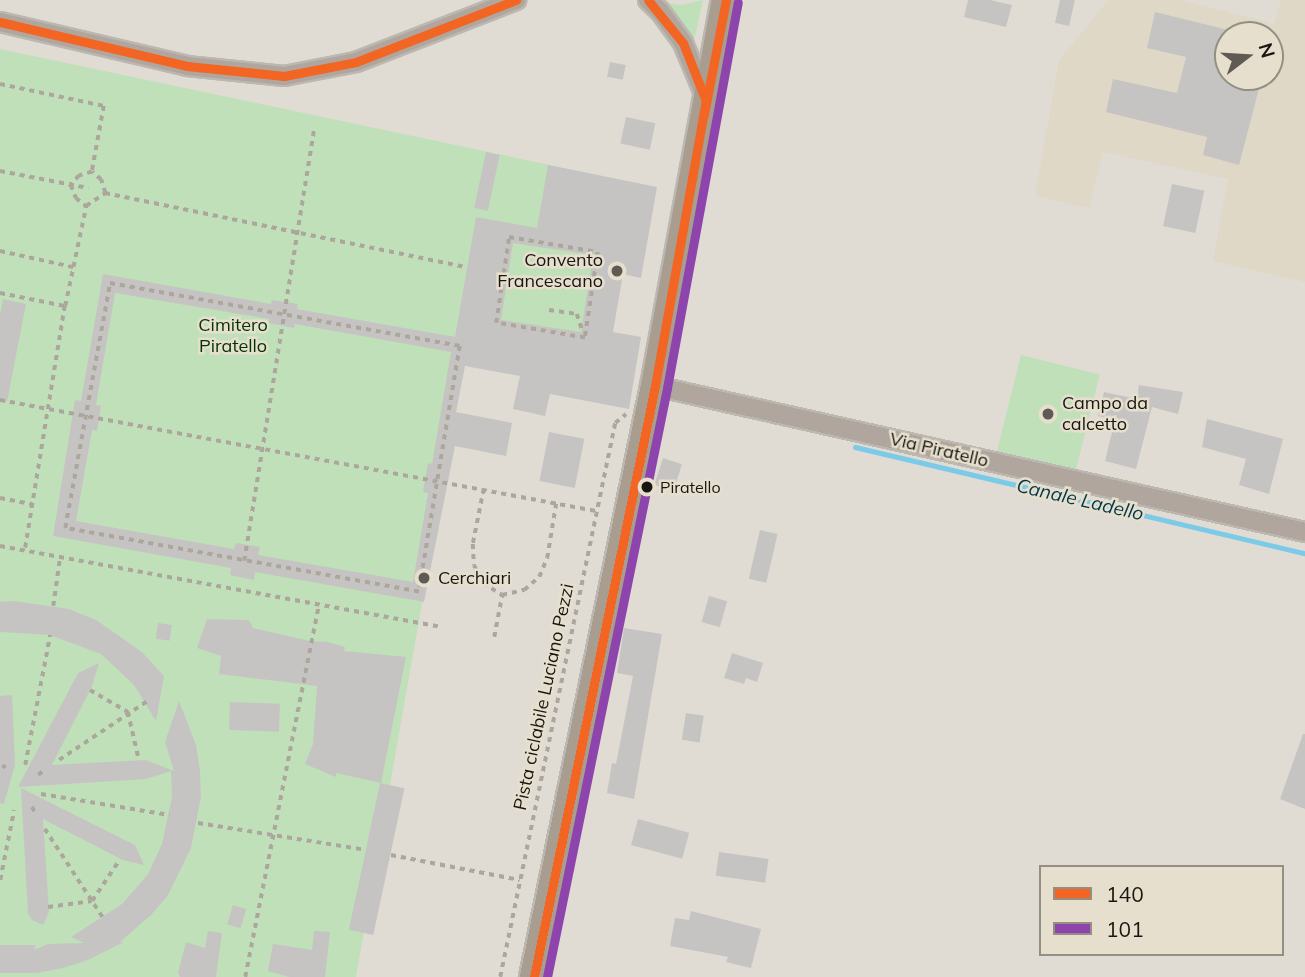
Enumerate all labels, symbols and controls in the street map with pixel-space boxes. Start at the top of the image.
north arrow [1214,21,1284,91]
text: N [1254,40,1281,61]
place label: Convento Francescano [497,250,603,292]
marker: Convento Francescano [609,263,625,279]
park label: Cimitero Piratello [198,315,268,358]
place label: Campo da calcetto [1062,393,1148,436]
marker: Campo da calcetto [1040,406,1056,422]
street label: Via Piratello [888,428,990,472]
water label: Canale Ladello [1014,474,1146,526]
place label: Piratello [660,477,721,497]
marker: Piratello [640,480,654,494]
place label: Cerchiari [438,567,511,589]
marker: Cerchiari [416,570,432,586]
street label: Pista ciclabile Luciano Pezzi [509,582,579,812]
legend [1039,865,1284,956]
text: 140 [1106,881,1144,907]
text: 101 [1106,916,1144,942]

